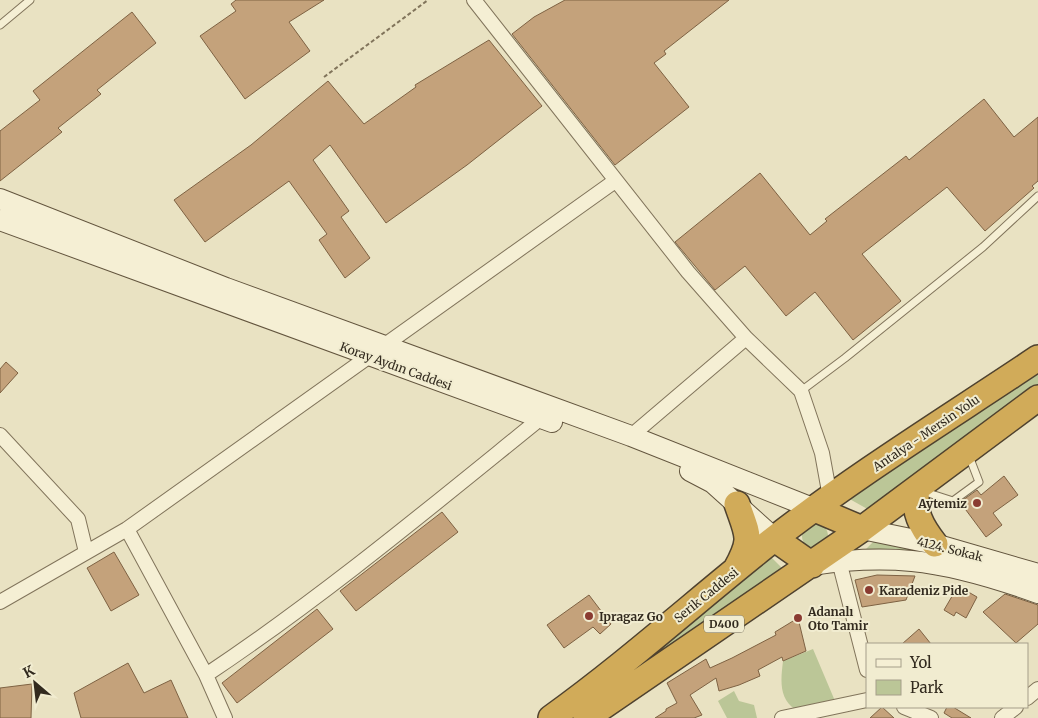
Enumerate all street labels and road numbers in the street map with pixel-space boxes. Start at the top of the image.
street label: Koray Aydın Caddesi [338,339,454,393]
street label: Antalya - Mersin Yolu [869,391,983,475]
street label: 4124. Sokak [915,534,985,565]
street label: Serik Caddesi [671,564,741,625]
road number: D400 [704,616,744,632]

